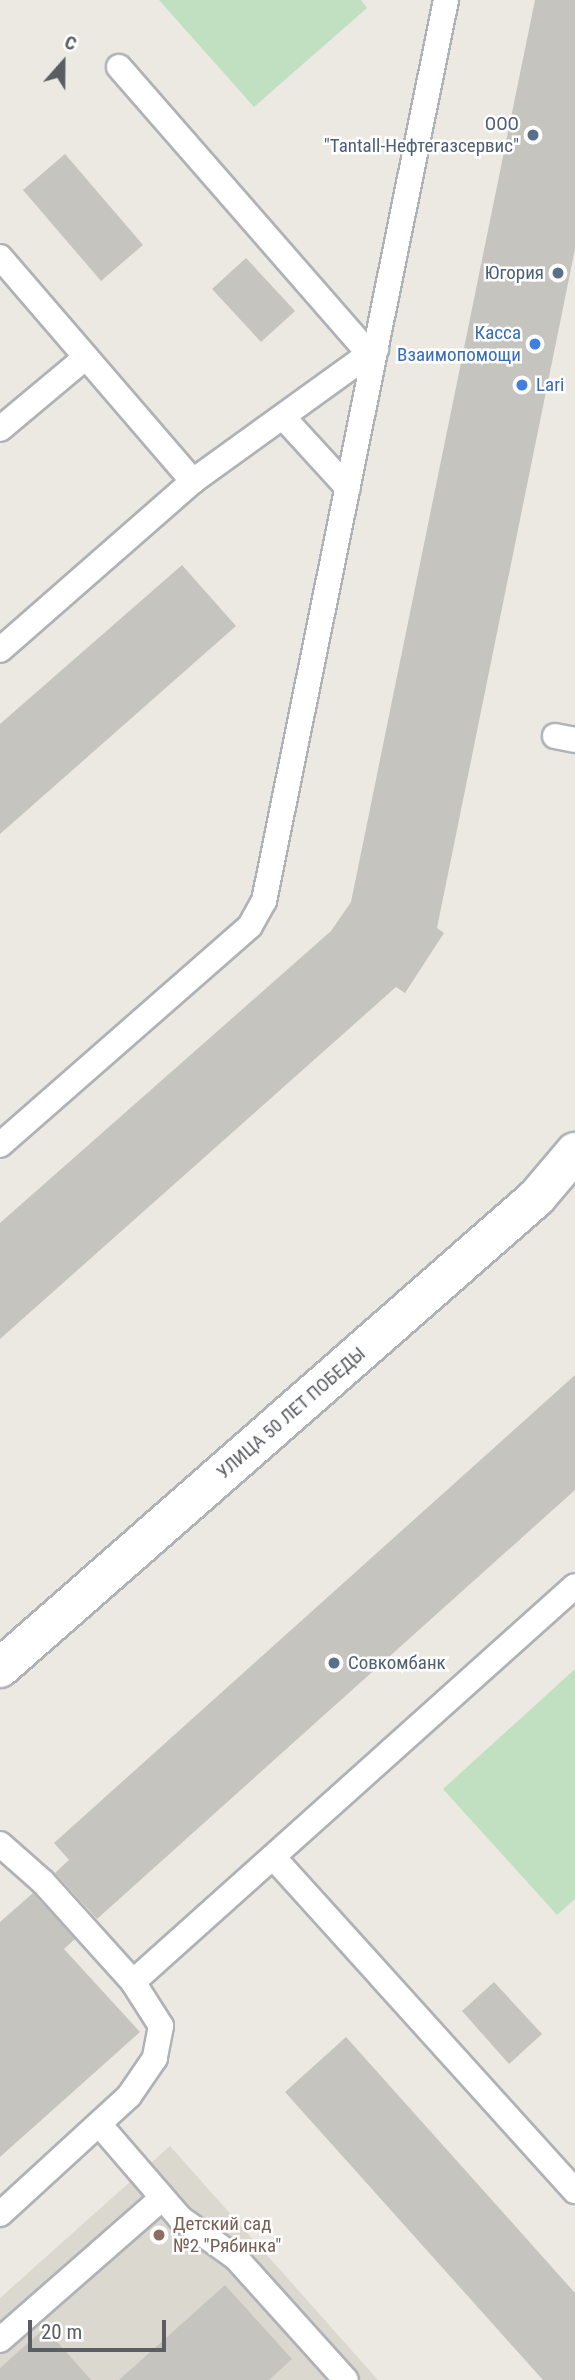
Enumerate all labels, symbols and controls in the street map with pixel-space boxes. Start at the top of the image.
north arrow [28,28,98,98]
text: С [62,30,80,56]
place label: ООО "Tantall-Нефтегазсервис" [324,113,519,157]
marker: ООО "Tantall-Нефтегазсервис" [525,127,541,143]
place label: Югория [485,262,544,284]
marker: Югория [550,265,566,281]
place label: Касса Взаимопомощи [397,322,521,366]
marker: Касса Взаимопомощи [527,336,543,352]
place label: Lari [536,374,564,396]
marker: Lari [514,377,530,393]
street label: УЛИЦА 50 ЛЕТ ПОБЕДЫ [212,1342,370,1484]
place label: Совкомбанк [348,1652,446,1674]
marker: Совкомбанк [326,1655,342,1671]
place label: Детский сад №2 "Рябинка" [173,2213,281,2257]
marker: Детский сад №2 "Рябинка" [151,2227,167,2243]
scale bar [32,2306,170,2350]
text: 20 m [41,2320,82,2344]

